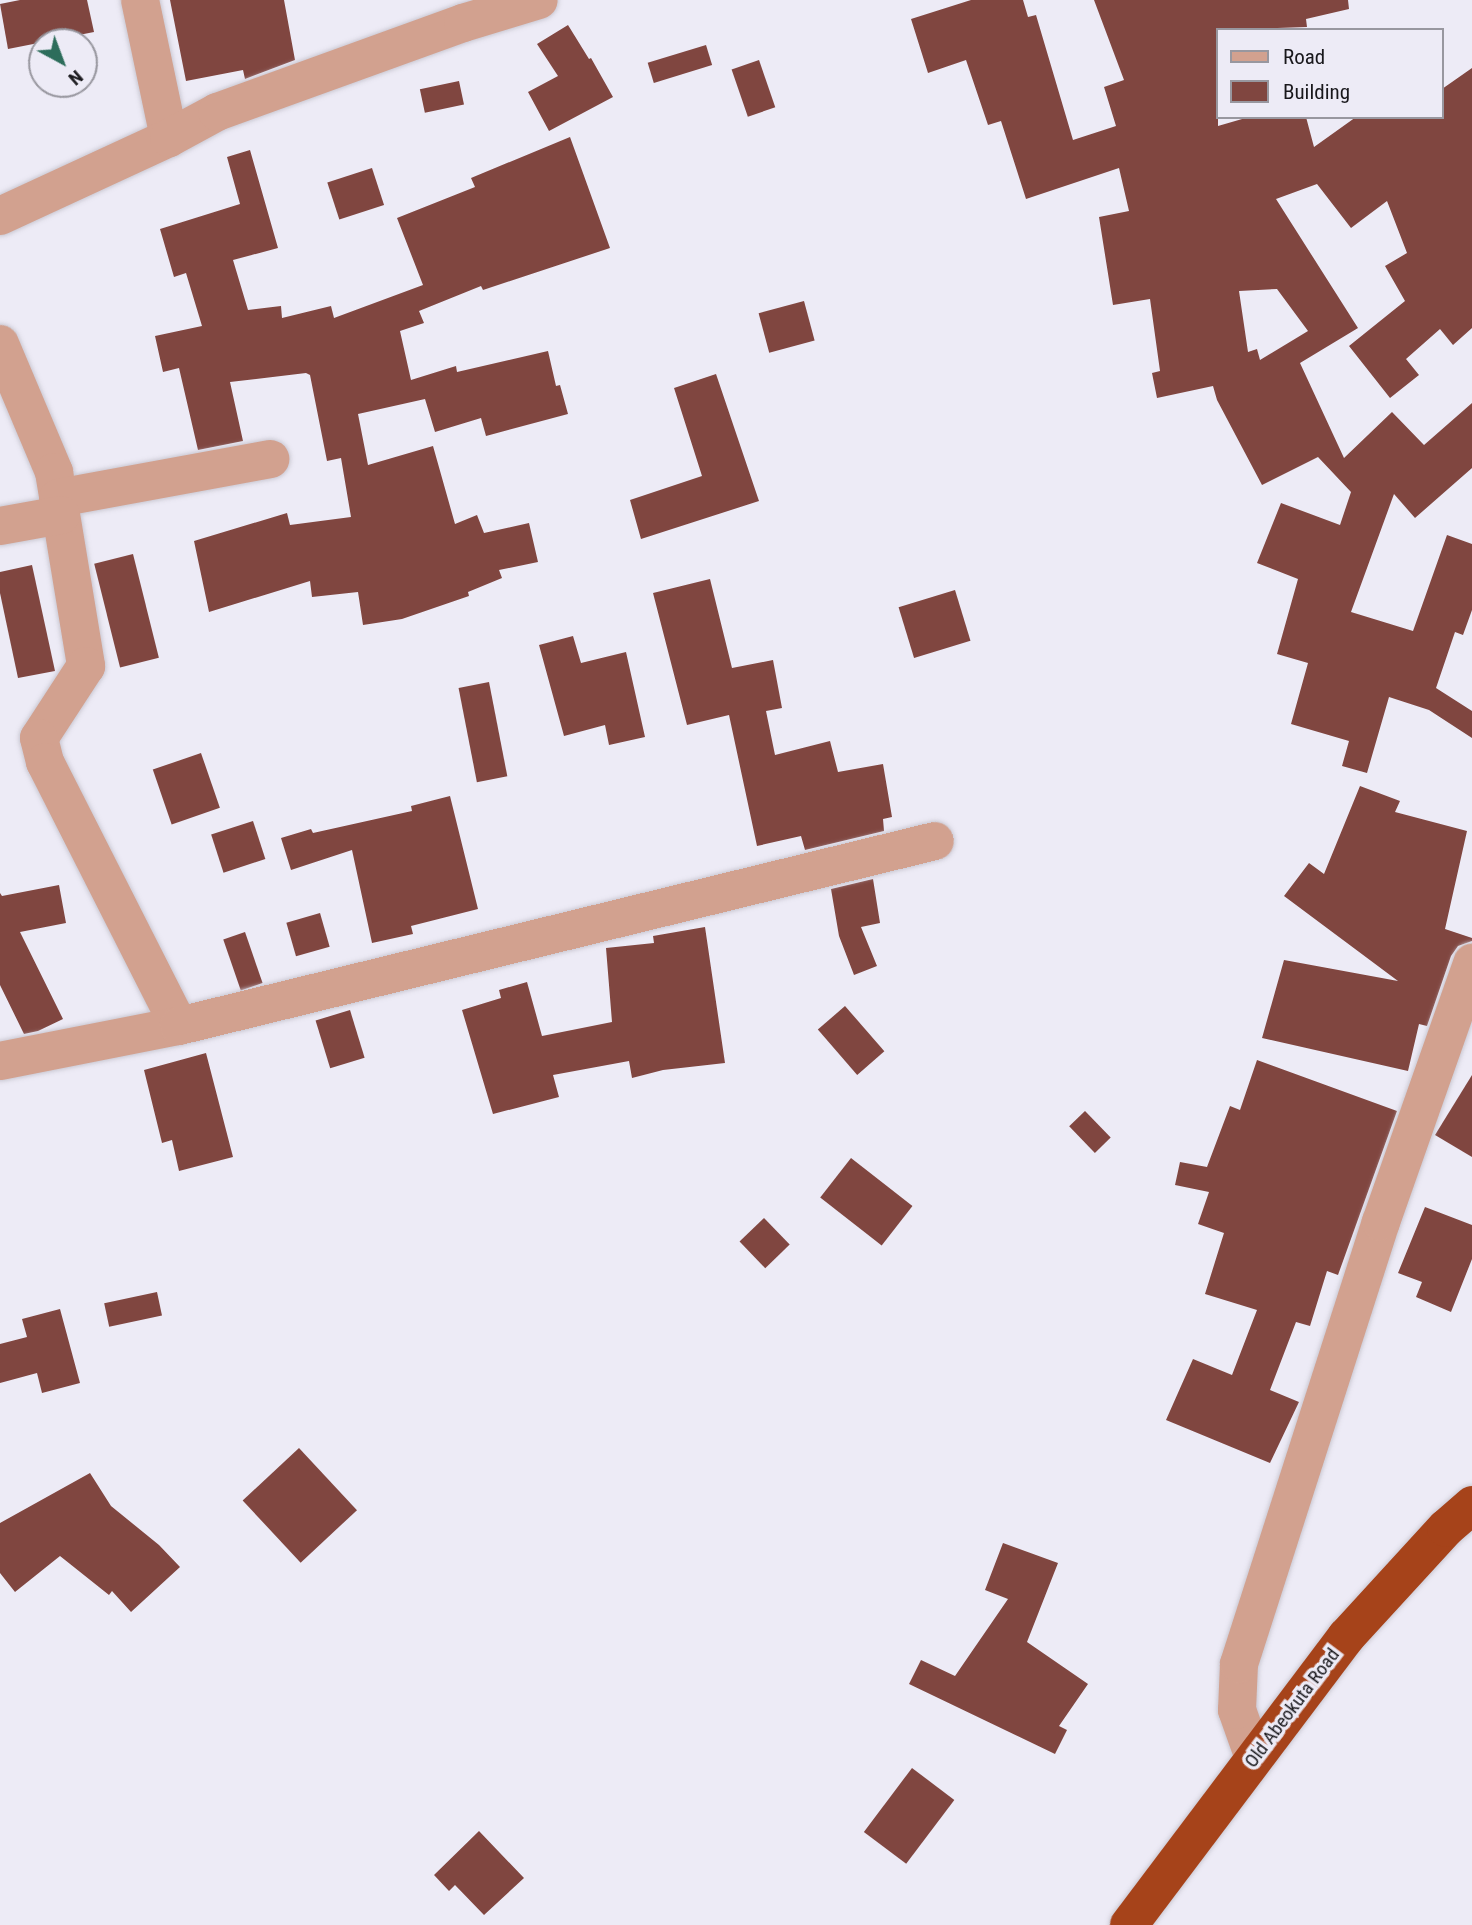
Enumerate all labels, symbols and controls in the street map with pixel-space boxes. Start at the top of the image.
north arrow [28,28,98,98]
legend [1216,28,1444,119]
text: Road [1283,45,1325,69]
text: N [64,65,88,90]
text: Building [1283,80,1350,104]
street label: Old Abeokuta Road [1240,1644,1344,1772]

